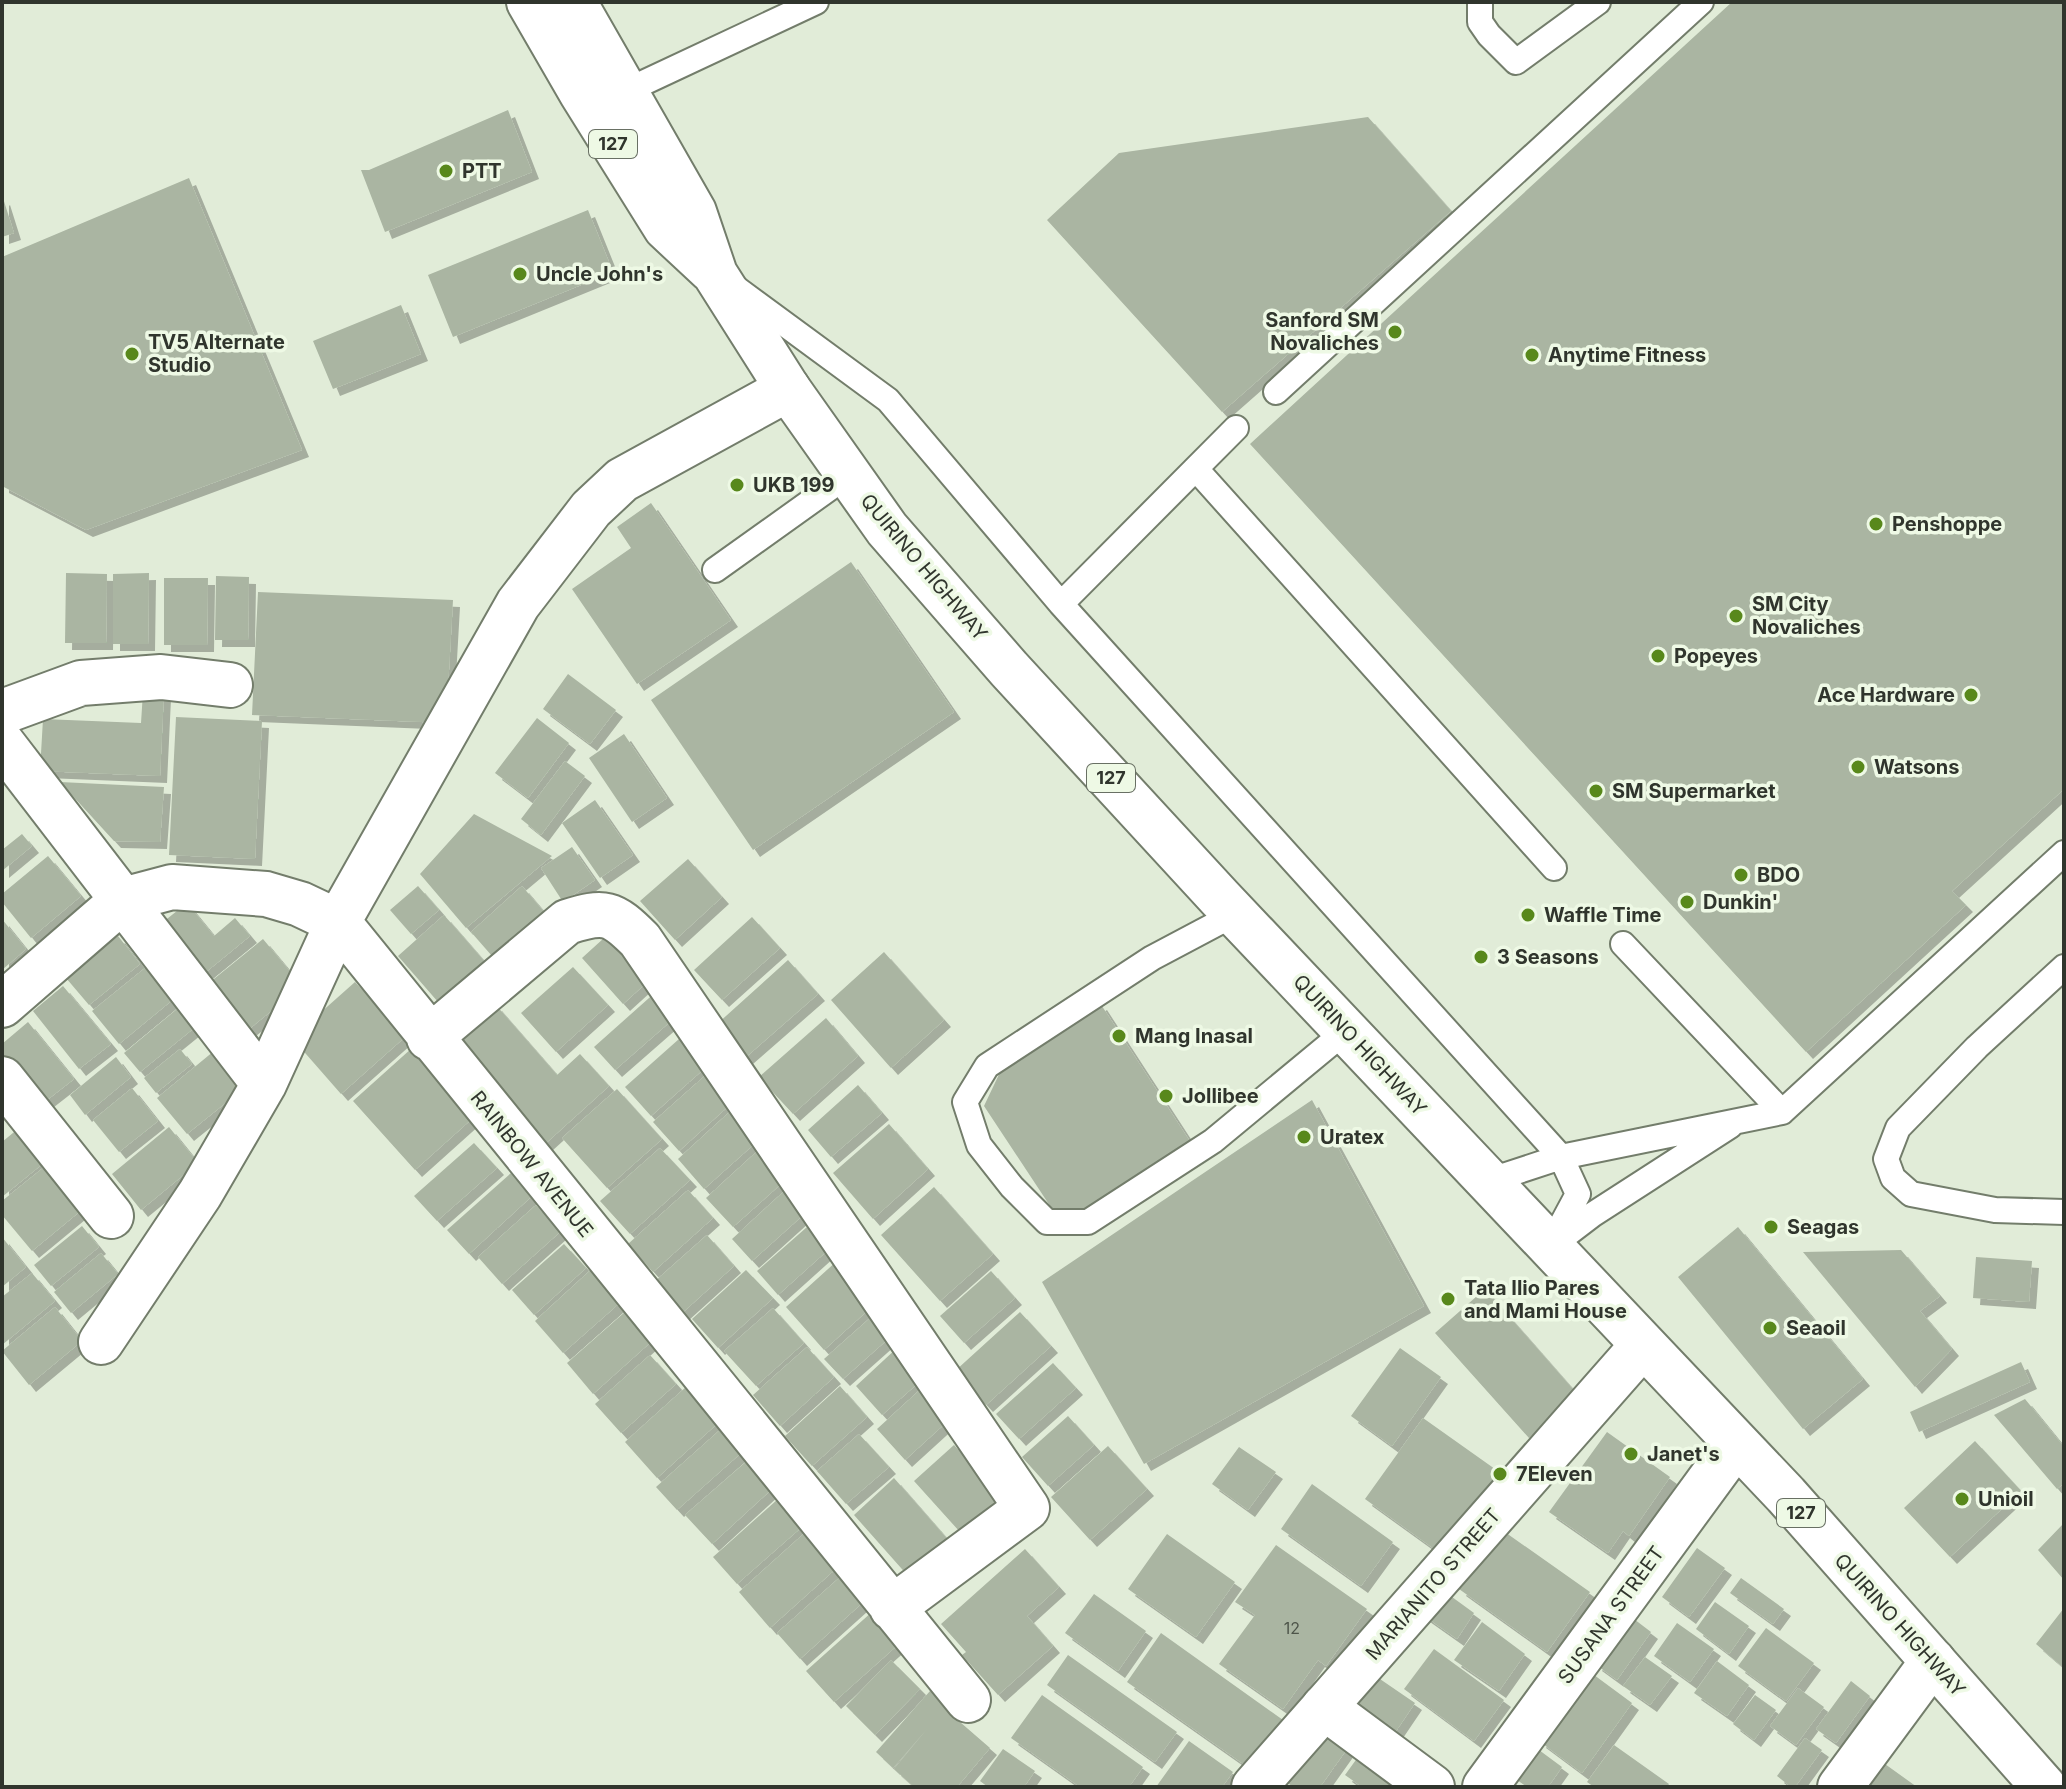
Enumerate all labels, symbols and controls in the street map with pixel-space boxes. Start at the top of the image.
road number: 127 [589,130,637,158]
place label: PTT [462,159,502,183]
marker: PTT [437,162,455,180]
place label: Uncle John's [536,262,663,286]
marker: Uncle John's [511,265,529,283]
place label: Sanford SM Novaliches [1265,308,1379,355]
marker: Sanford SM Novaliches [1386,323,1404,341]
place label: TV5 Alternate Studio [148,330,285,377]
place label: Anytime Fitness [1548,343,1706,367]
marker: TV5 Alternate Studio [123,345,141,363]
marker: Anytime Fitness [1523,346,1541,364]
place label: UKB 199 [753,473,835,497]
marker: UKB 199 [728,476,746,494]
street label: QUIRINO HIGHWAY [856,489,993,646]
place label: Penshoppe [1892,512,2002,536]
marker: Penshoppe [1867,515,1885,533]
place label: SM City Novaliches [1752,592,1861,639]
marker: SM City Novaliches [1727,607,1745,625]
place label: Popeyes [1674,644,1758,668]
marker: Popeyes [1649,647,1667,665]
place label: Ace Hardware [1817,683,1955,707]
marker: Ace Hardware [1962,686,1980,704]
place label: Watsons [1874,755,1960,779]
marker: Watsons [1849,758,1867,776]
road number: 127 [1087,764,1135,792]
place label: SM Supermarket [1612,779,1776,803]
marker: SM Supermarket [1587,782,1605,800]
place label: BDO [1757,863,1800,887]
marker: BDO [1732,866,1750,884]
place label: Dunkin' [1703,890,1778,914]
marker: Dunkin' [1678,893,1696,911]
place label: Waffle Time [1544,903,1661,927]
marker: Waffle Time [1519,906,1537,924]
place label: 3 Seasons [1497,945,1599,969]
marker: 3 Seasons [1472,948,1490,966]
street label: QUIRINO HIGHWAY [1288,969,1432,1121]
place label: Mang Inasal [1135,1024,1253,1048]
marker: Mang Inasal [1110,1027,1128,1045]
place label: Jollibee [1182,1084,1259,1108]
street label: RAINBOW AVENUE [466,1086,598,1242]
marker: Jollibee [1157,1087,1175,1105]
place label: Uratex [1320,1125,1385,1149]
marker: Uratex [1295,1128,1313,1146]
place label: Seagas [1787,1215,1859,1239]
marker: Seagas [1762,1218,1780,1236]
place label: Tata Ilio Pares and Mami House [1464,1276,1627,1323]
marker: Tata Ilio Pares and Mami House [1439,1290,1457,1308]
place label: Seaoil [1786,1316,1846,1340]
marker: Seaoil [1761,1319,1779,1337]
place label: Janet's [1647,1442,1720,1466]
marker: Janet's [1622,1445,1640,1463]
place label: 7Eleven [1516,1462,1593,1486]
marker: 7Eleven [1491,1465,1509,1483]
place label: Unioil [1978,1487,2034,1511]
marker: Unioil [1953,1490,1971,1508]
road number: 127 [1777,1499,1825,1527]
street label: MARIANITO STREET [1361,1503,1505,1665]
street label: SUSANA STREET [1553,1541,1669,1689]
street label: QUIRINO HIGHWAY [1829,1548,1971,1702]
house number: 12 [1284,1618,1300,1638]

